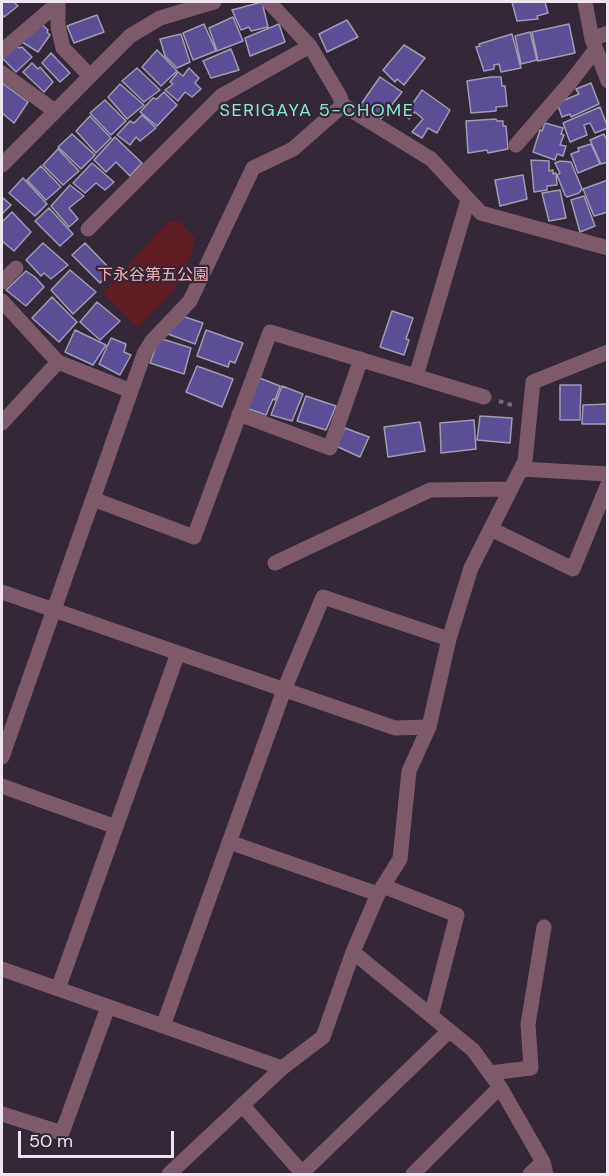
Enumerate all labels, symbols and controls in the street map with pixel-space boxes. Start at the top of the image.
district label: SERIGAYA 5-CHOME [220,100,414,122]
park label: 下永谷第五公園 [97,266,209,286]
scale bar [21,1119,177,1157]
text: 50 m [29,1129,73,1153]

